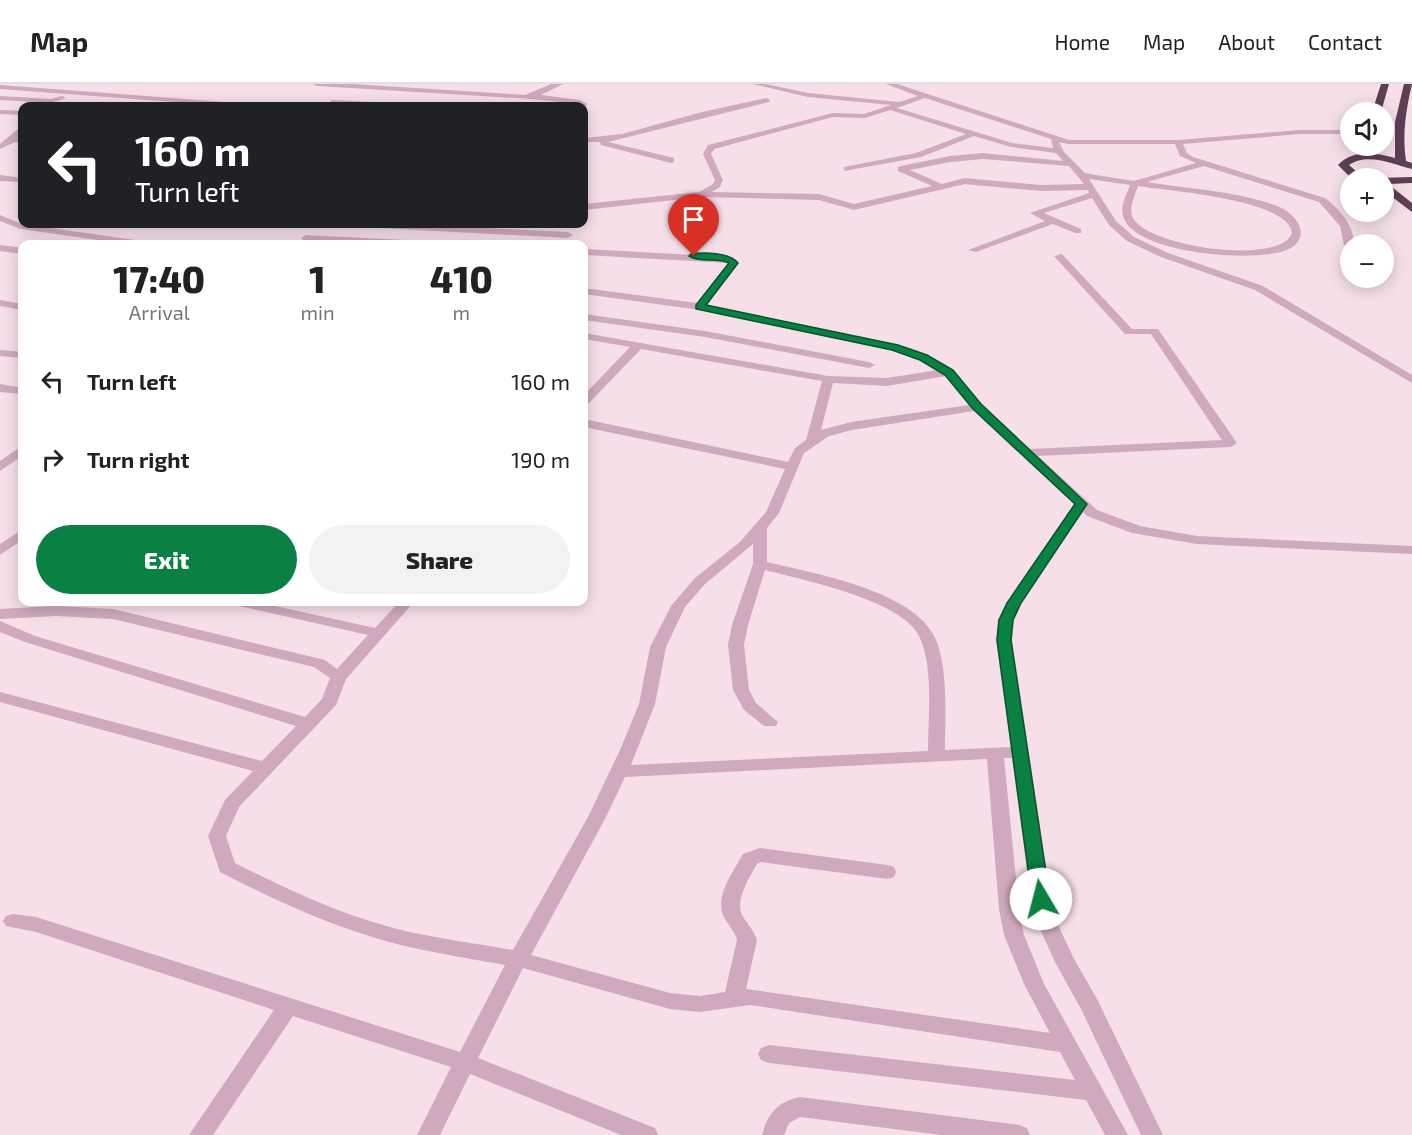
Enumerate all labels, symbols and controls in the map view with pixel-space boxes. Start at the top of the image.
text: Map [30,24,88,58]
text: Home [1054,29,1110,54]
text: Map [1143,29,1185,54]
text: About [1218,29,1275,54]
text: Contact [1308,29,1382,54]
map controls [1340,102,1394,288]
button: sound [1340,102,1394,156]
text: 160 m [135,124,251,174]
icon: left [36,126,114,204]
button: + [1340,168,1394,222]
text: Turn left [135,175,239,207]
pin [668,194,719,256]
icon: arrive [677,203,710,236]
button: − [1340,234,1394,288]
text: 17:40 [113,257,205,300]
text: 1 [309,257,326,300]
text: 410 [430,257,493,300]
text: Arrival [129,300,190,324]
text: min [300,300,335,324]
text: m [452,300,470,324]
icon: left [36,365,69,398]
text: Turn left [87,368,176,394]
text: 160 m [511,368,570,394]
icon: right [36,443,69,476]
text: Turn right [87,446,189,472]
text: 190 m [511,446,570,472]
button: Exit [36,525,297,594]
button: Share [309,525,570,594]
position arrow [1009,867,1073,931]

